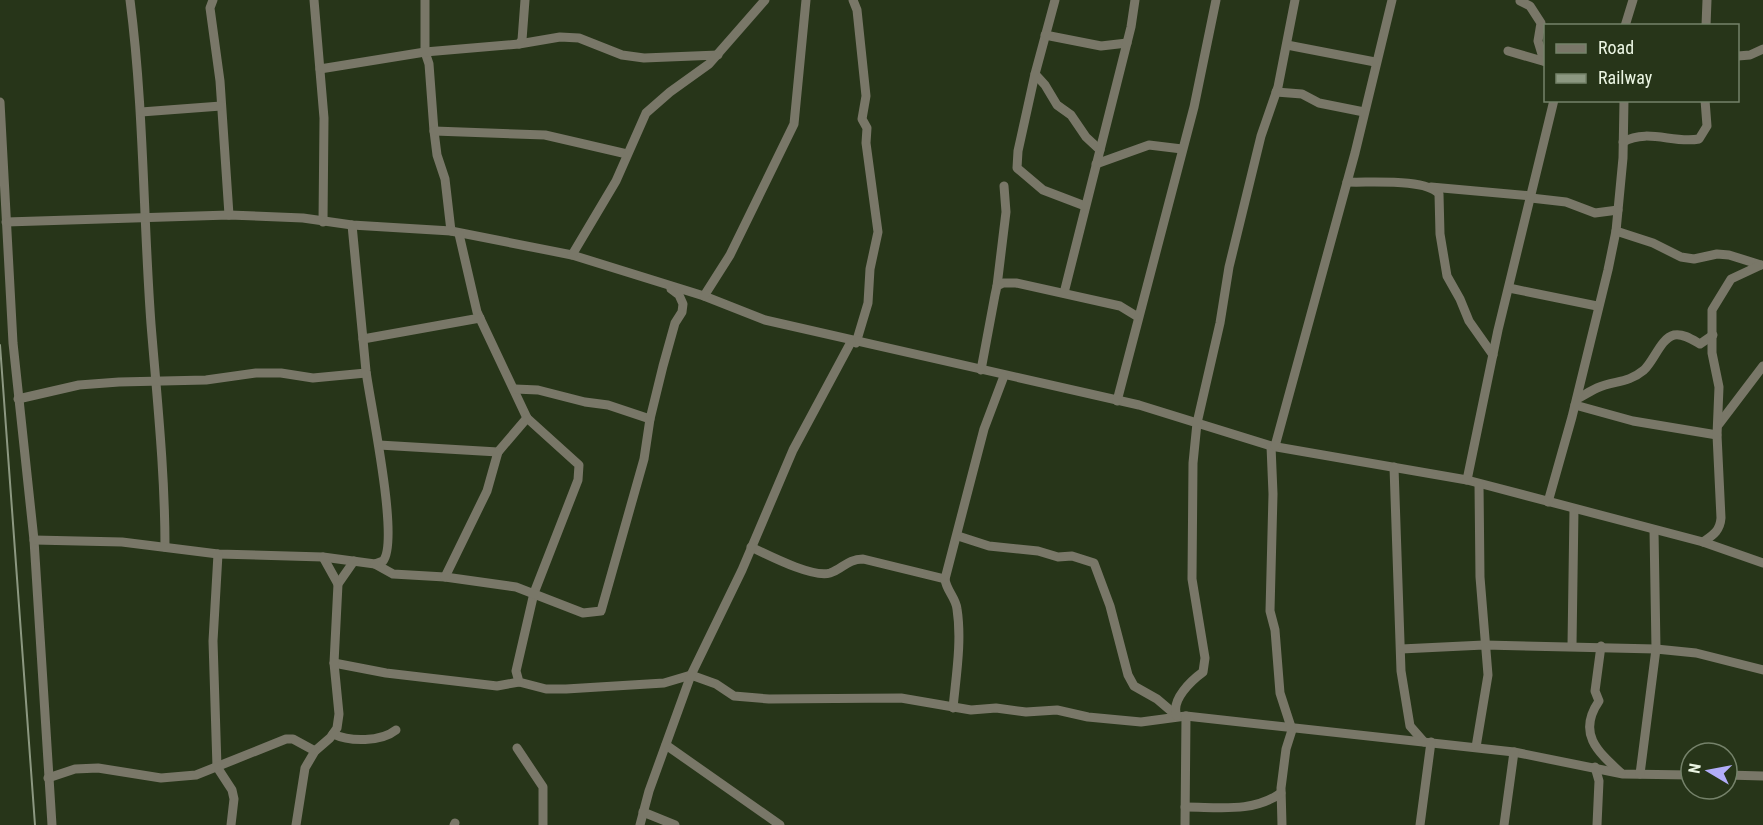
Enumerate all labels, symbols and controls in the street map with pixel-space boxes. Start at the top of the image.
legend [1544,24,1739,102]
text: Road [1598,37,1634,58]
text: Railway [1598,67,1653,88]
north arrow [1679,741,1739,801]
text: N [1685,762,1705,775]

